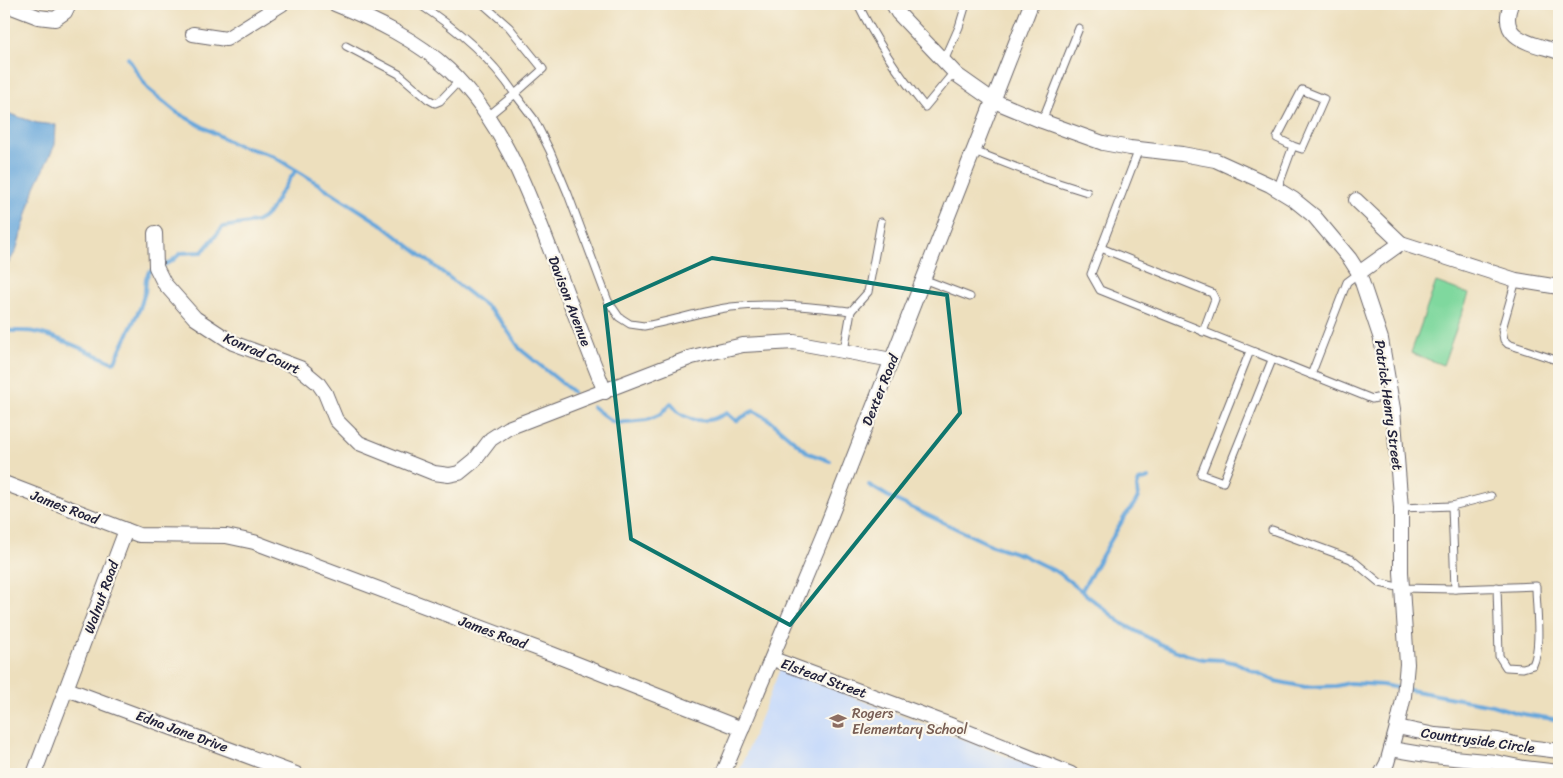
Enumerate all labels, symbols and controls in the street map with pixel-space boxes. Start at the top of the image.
street label: Davison Avenue [541,252,598,350]
street label: Konrad Court [219,325,304,382]
street label: Patrick Henry Street [1367,338,1410,472]
street label: Dexter Road [855,349,907,430]
street label: James Road [26,483,104,533]
street label: Walnut Road [77,556,127,637]
street label: James Road [454,608,532,657]
street label: Elstead Street [777,651,870,706]
place label: Rogers Elementary School [852,701,969,742]
street label: Edna Jane Drive [132,703,232,760]
school or university icon: Rogers Elementary School [828,711,848,731]
street label: Countryside Circle [1419,720,1537,761]

